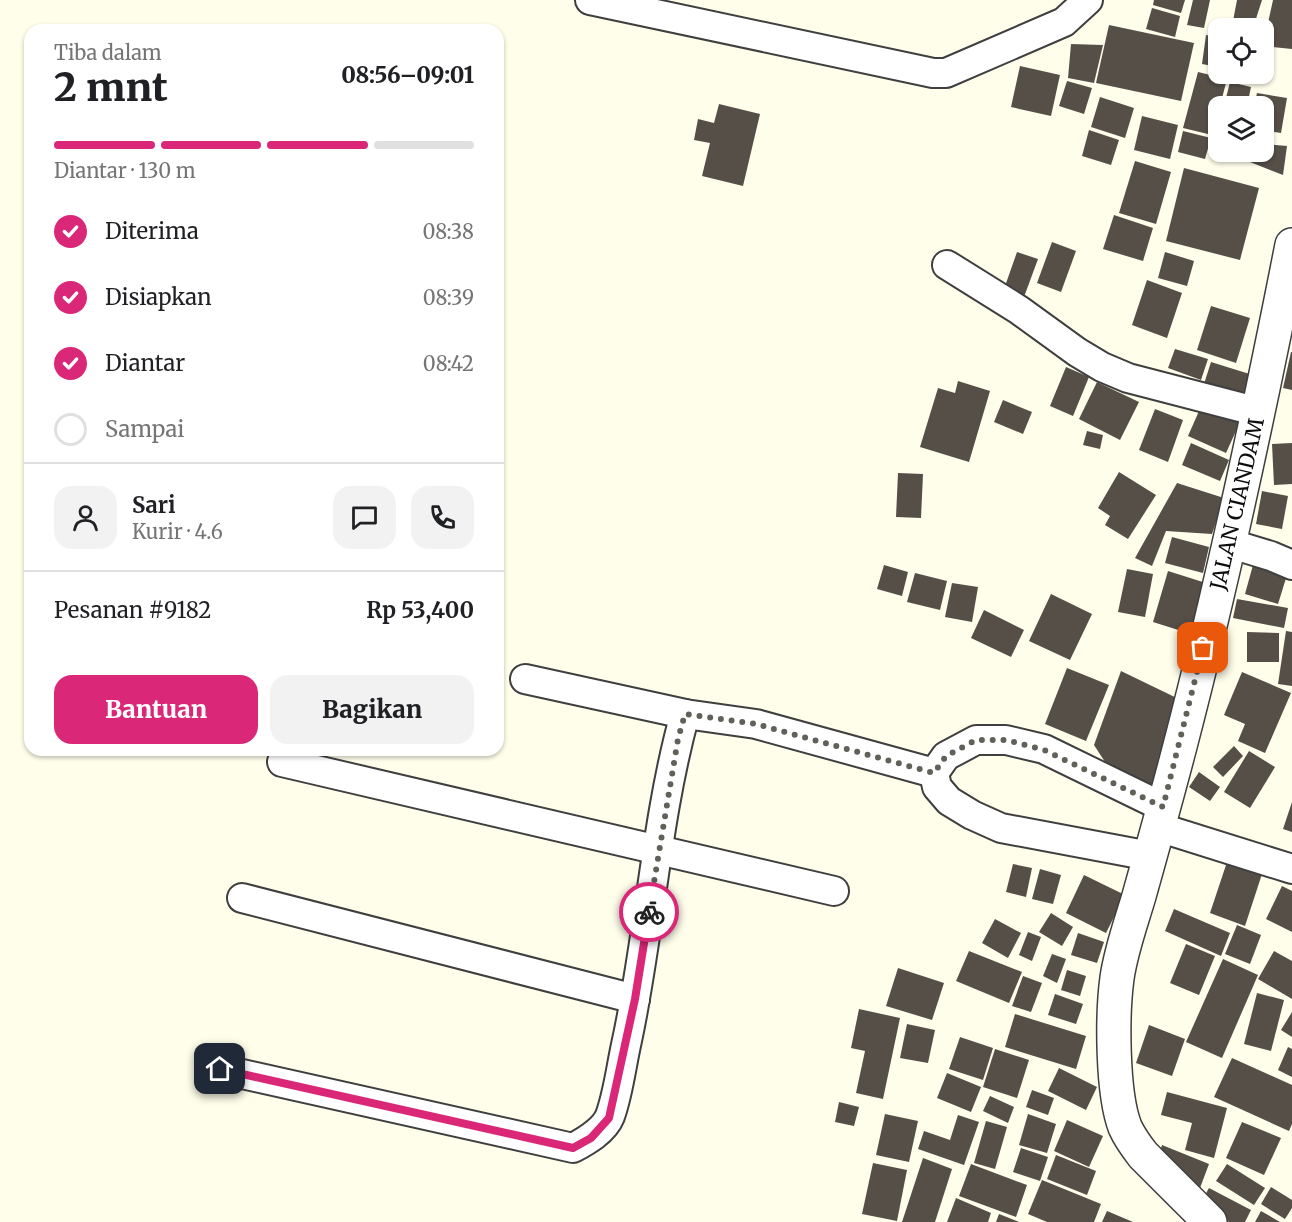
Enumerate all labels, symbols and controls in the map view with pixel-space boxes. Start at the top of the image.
map controls [1208,18,1274,162]
button: locate [1208,18,1274,84]
text: Tiba dalam [54,40,162,65]
text: 08:56–09:01 [341,61,474,89]
text: 2 mnt [54,63,168,112]
button: layers [1208,96,1274,162]
text: Diantar · 130 m [54,158,196,183]
icon: check [54,215,87,248]
text: Diterima [105,217,199,245]
text: 08:38 [423,219,474,244]
icon: check [54,281,87,314]
text: Disiapkan [105,283,211,311]
text: 08:39 [423,285,474,310]
icon: check [54,347,87,380]
text: Diantar [105,349,185,377]
text: 08:42 [423,351,474,376]
text: Sampai [105,415,184,443]
street label: JALAN CIANDAM [1204,415,1270,594]
button: person [54,486,117,549]
button: chat [333,486,396,549]
button: phone [411,486,474,549]
text: Sari [132,491,176,519]
text: Kurir · 4.6 [132,519,223,544]
text: Pesanan #9182 [54,596,211,624]
text: Rp 53,400 [366,596,474,624]
pin [1177,622,1228,673]
icon: bag [1186,631,1219,664]
button: Bantuan [54,675,258,744]
button: Bagikan [270,675,474,744]
courier [619,882,679,942]
icon: bike [633,896,666,929]
pin [194,1043,245,1094]
icon: home [203,1052,236,1085]

